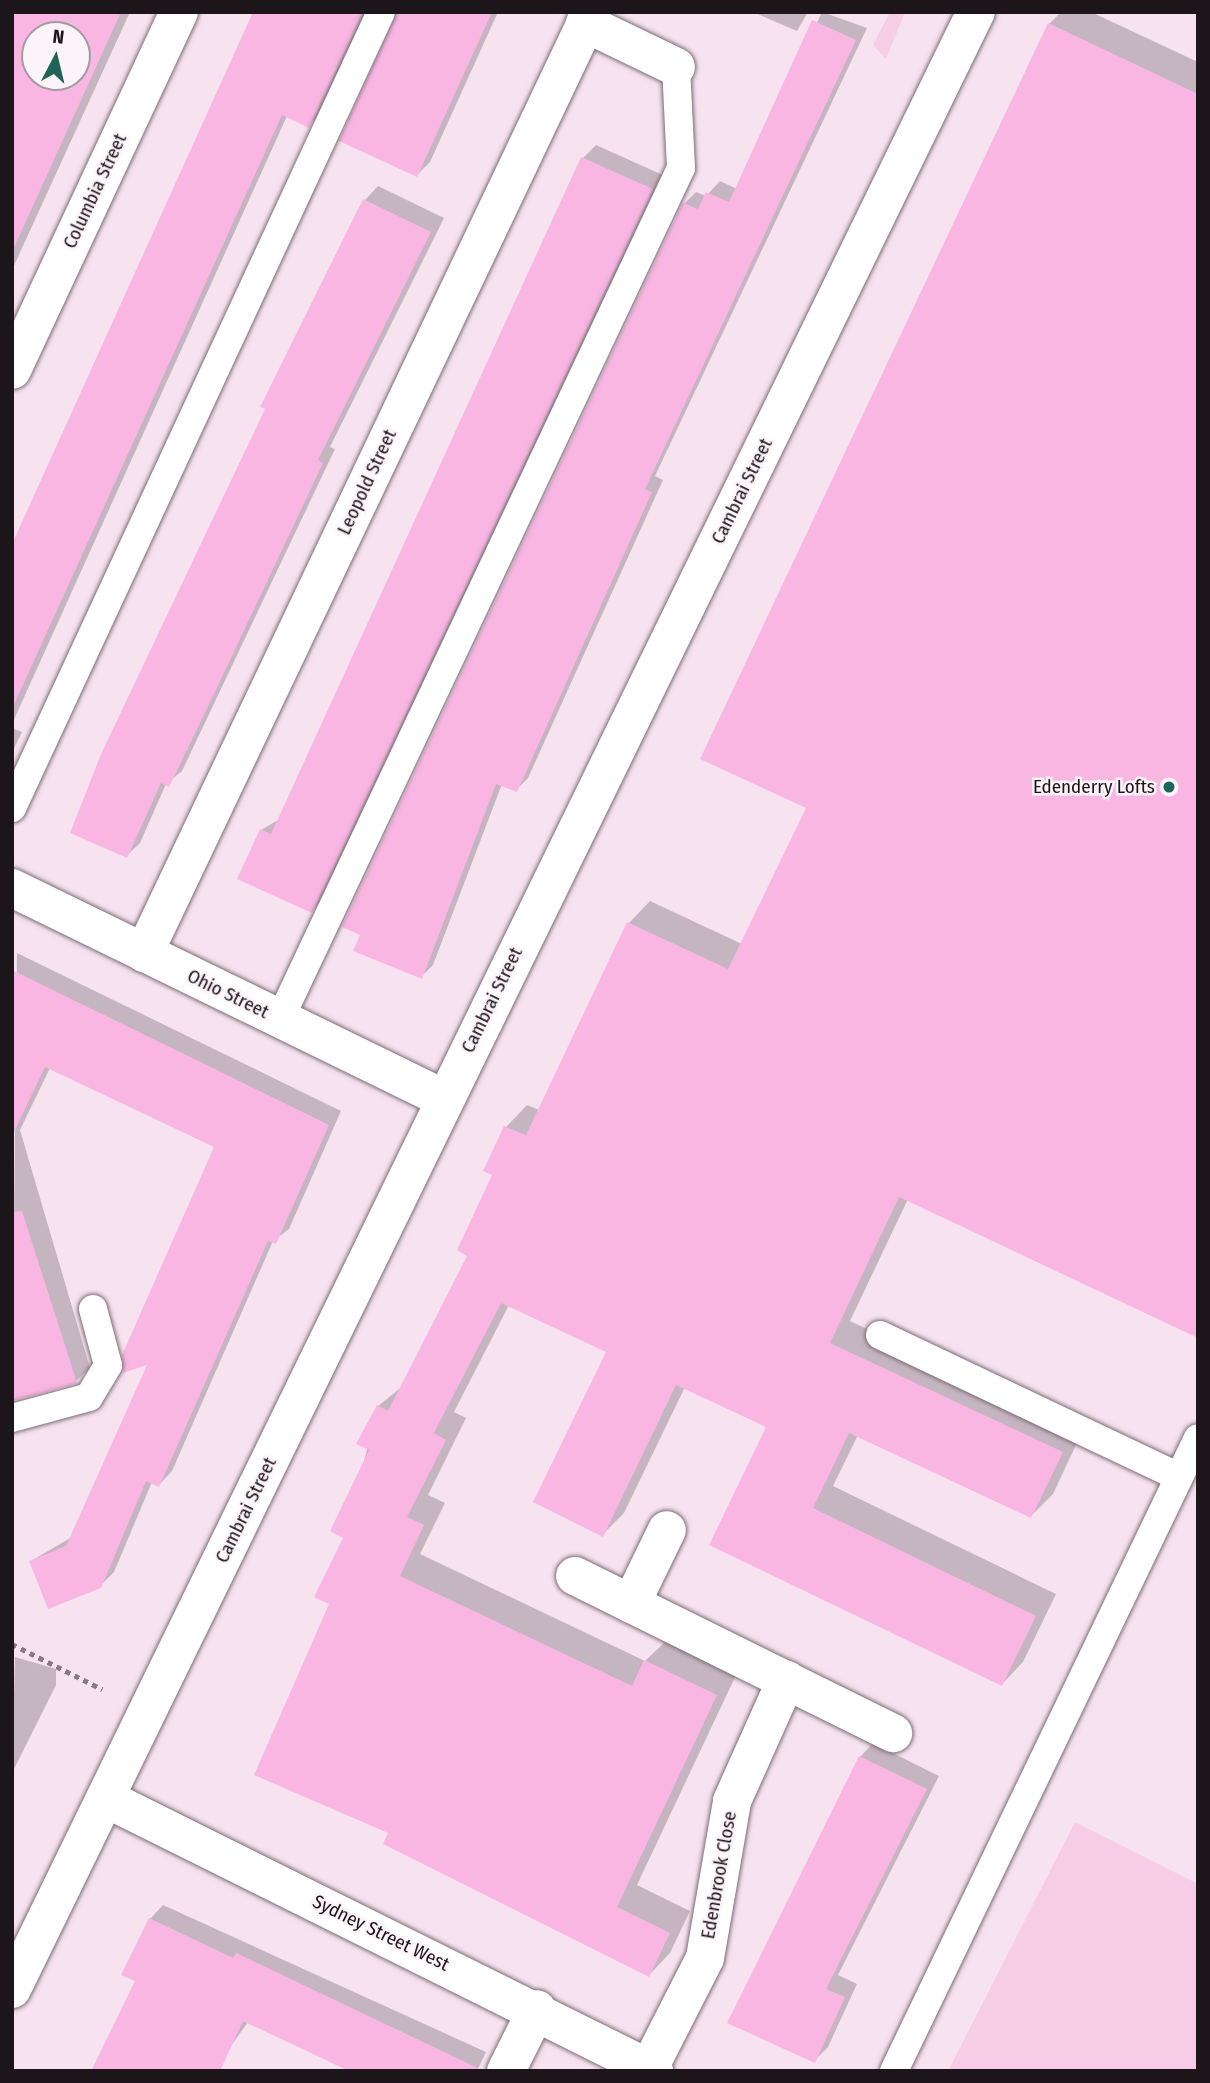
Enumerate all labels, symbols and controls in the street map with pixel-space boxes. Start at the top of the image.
north arrow [21,21,91,91]
text: N [51,25,65,49]
street label: Columbia Street [58,130,132,252]
street label: Leopold Street [333,426,401,538]
street label: Cambrai Street [707,434,777,548]
place label: Edenderry Lofts [1033,776,1155,798]
marker: Edenderry Lofts [1161,779,1177,795]
street label: Cambrai Street [457,943,527,1057]
street label: Ohio Street [183,964,273,1024]
street label: Cambrai Street [211,1453,281,1567]
street label: Edenbrook Close [697,1809,741,1941]
street label: Sydney Street West [309,1890,453,1976]

